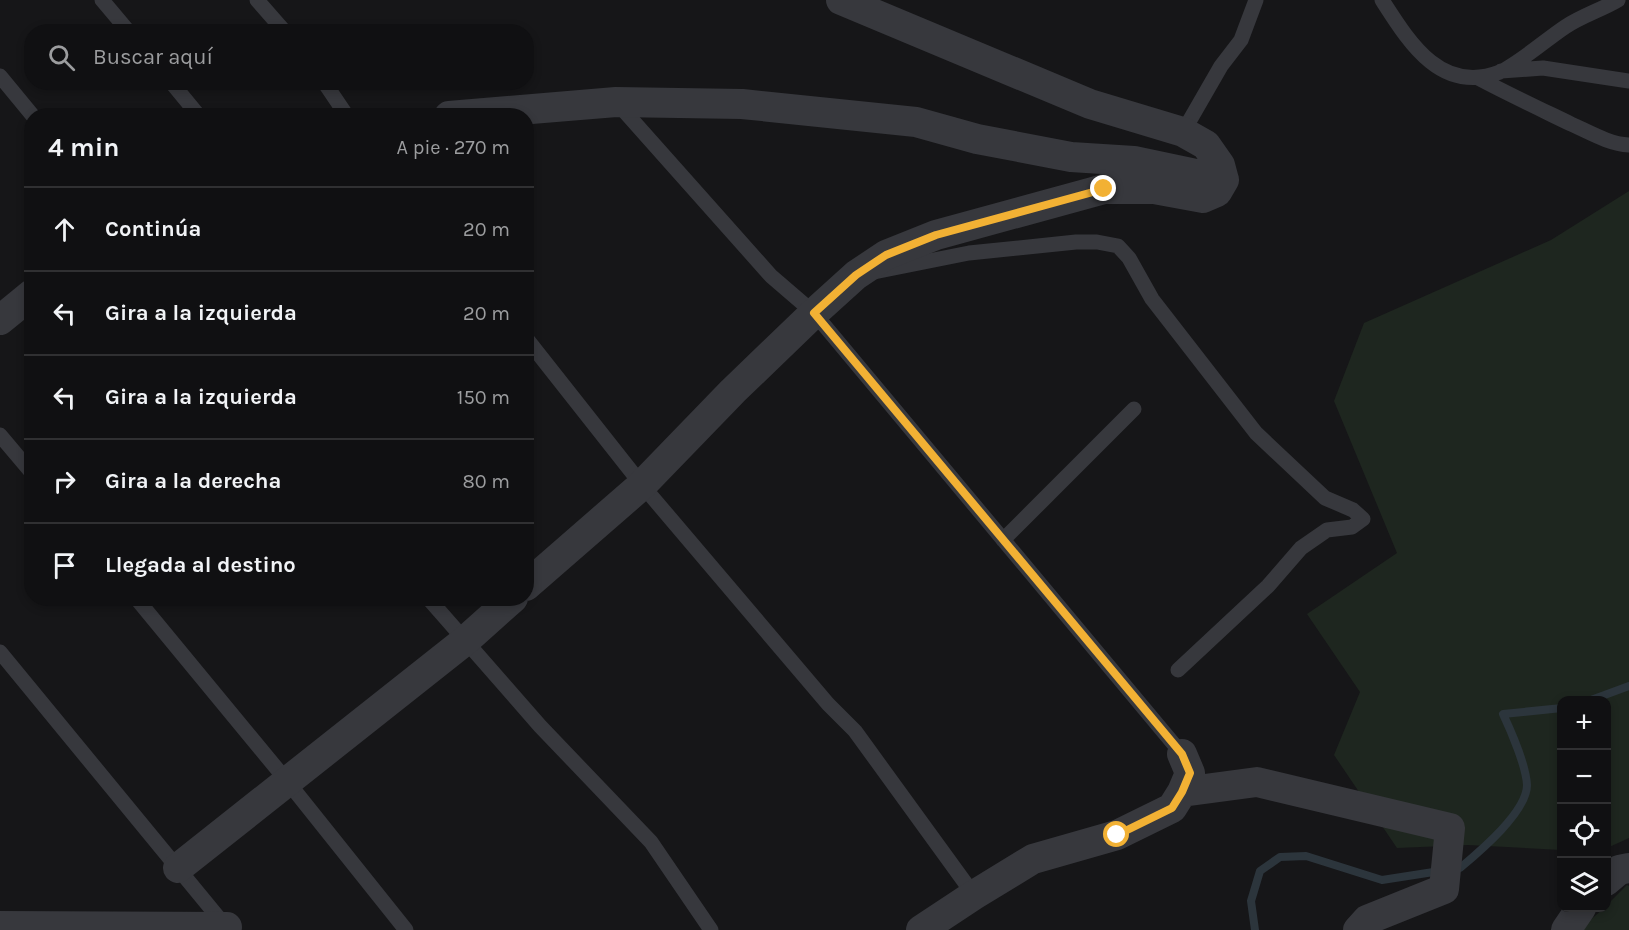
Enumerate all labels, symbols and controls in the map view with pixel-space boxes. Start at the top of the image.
search box [24,24,534,90]
icon: search [45,41,78,74]
text: Buscar aquí [93,44,213,70]
text: 4 min [48,132,119,163]
text: A pie · 270 m [396,136,510,159]
route end [1090,175,1116,201]
icon: ahead [48,213,81,246]
text: Continúa [105,216,201,242]
text: 20 m [463,218,510,241]
icon: left [48,297,81,330]
text: Gira a la izquierda [105,300,297,326]
text: 20 m [463,302,510,325]
icon: left [48,381,81,414]
text: Gira a la izquierda [105,384,297,410]
text: 150 m [457,386,510,409]
icon: right [48,465,81,498]
text: Gira a la derecha [105,468,281,494]
text: 80 m [462,470,510,493]
icon: arrive [48,549,81,582]
text: Llegada al destino [105,552,296,578]
map controls [1557,696,1611,912]
button: + [1557,696,1611,750]
button: − [1557,750,1611,804]
button: locate [1557,804,1611,858]
route start [1103,821,1129,847]
button: layers [1557,858,1611,912]

